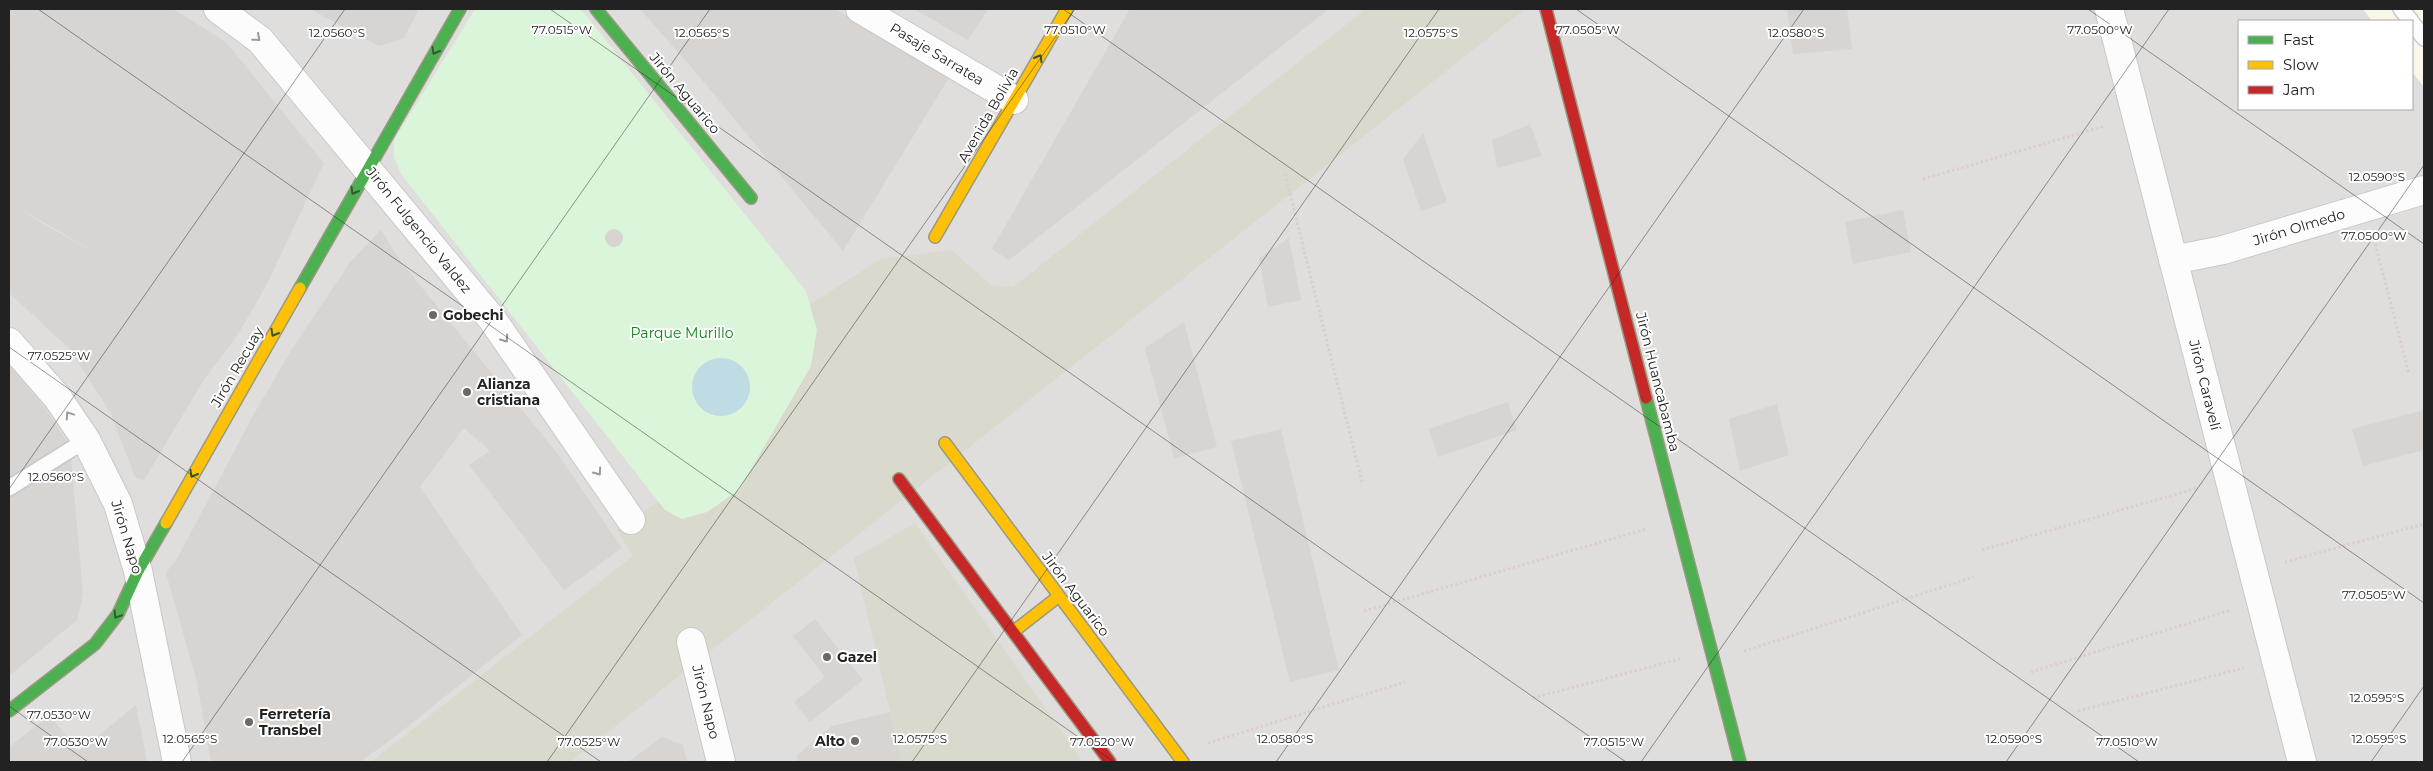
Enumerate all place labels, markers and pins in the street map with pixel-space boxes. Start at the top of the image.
place label: Gobechi [443,306,504,324]
marker: Gobechi [427,309,439,321]
place label: Alianza cristiana [476,375,540,409]
marker: Alianza cristiana [461,386,473,398]
place label: Gazel [837,648,877,666]
marker: Gazel [821,651,833,663]
place label: Ferretería Transbel [259,705,331,739]
marker: Ferretería Transbel [243,716,255,728]
place label: Alto [814,732,845,750]
marker: Alto [849,735,861,747]

